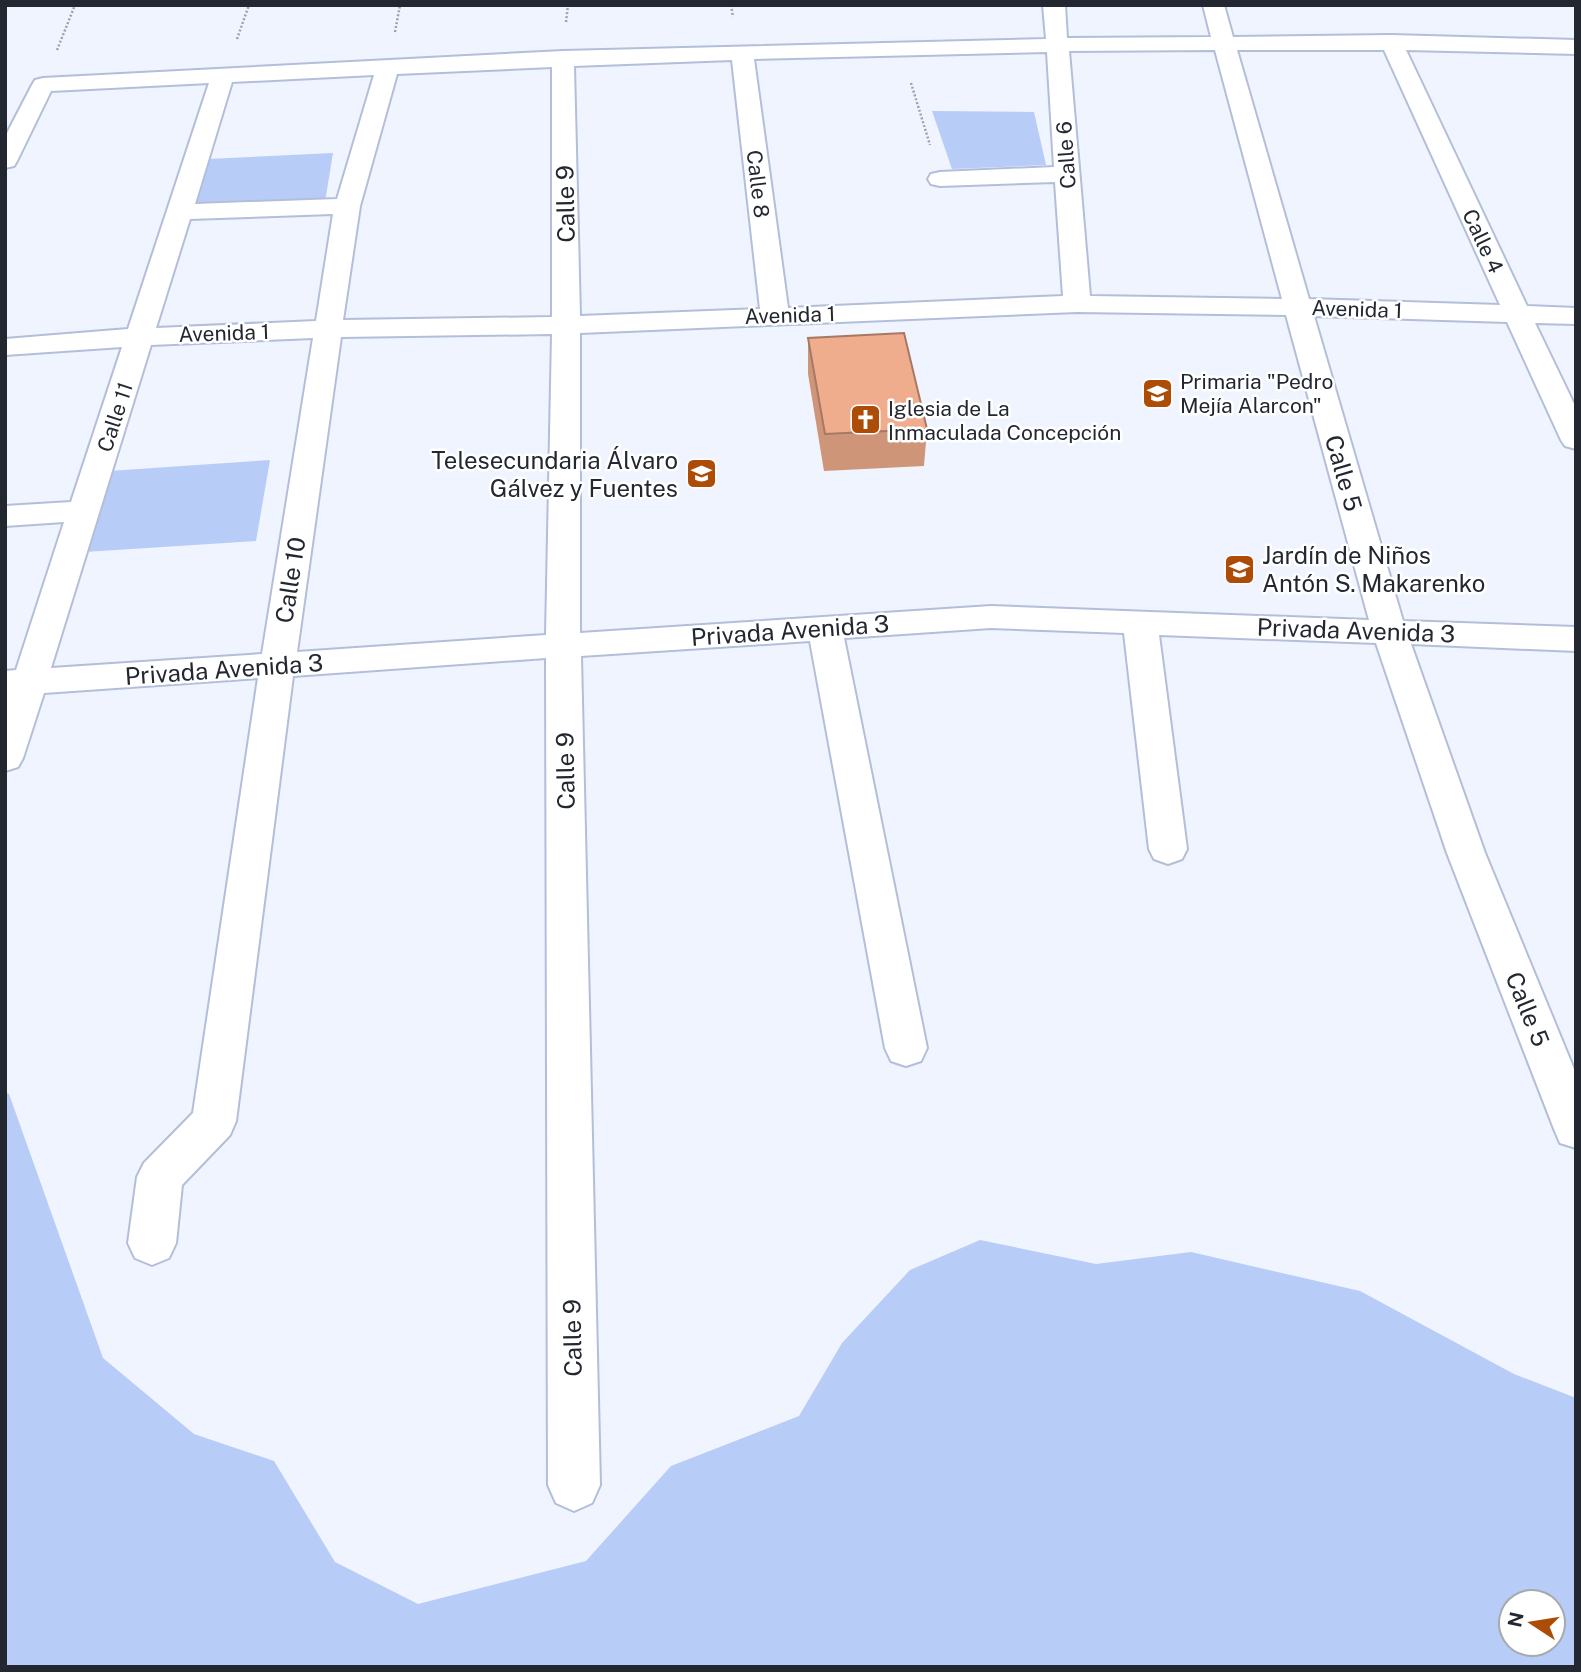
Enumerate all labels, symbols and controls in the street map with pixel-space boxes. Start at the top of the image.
street label: Calle 6 [1051,120,1081,190]
street label: Calle 8 [741,149,775,219]
street label: Calle 9 [550,165,580,243]
street label: Calle 4 [1457,205,1509,277]
street label: Avenida 1 [1311,295,1403,323]
street label: Avenida 1 [744,301,836,329]
street label: Avenida 1 [178,319,270,347]
place label: Primaria "Pedro Mejía Alarcon" [1180,369,1333,418]
school or university icon: Primaria "Pedro Mejía Alarcon" [1140,376,1174,410]
street label: Calle 11 [92,379,138,455]
place label: Iglesia de La Inmaculada Concepción [888,396,1121,445]
church icon: Iglesia de La Inmaculada Concepción [848,403,882,437]
street label: Calle 5 [1320,432,1368,514]
place label: Telesecundaria Álvaro Gálvez y Fuentes [431,446,678,502]
school or university icon: Telesecundaria Álvaro Gálvez y Fuentes [684,457,718,491]
street label: Calle 10 [269,535,311,625]
place label: Jardín de Niños Antón S. Makarenko [1262,541,1485,597]
school or university icon: Jardín de Niños Antón S. Makarenko [1222,552,1256,586]
street label: Privada Avenida 3 [690,609,890,651]
street label: Privada Avenida 3 [1256,613,1456,647]
street label: Privada Avenida 3 [124,648,324,690]
street label: Calle 9 [550,732,580,810]
street label: Calle 5 [1500,968,1556,1050]
street label: Calle 9 [557,1299,587,1377]
north arrow [1497,1588,1567,1658]
text: N [1503,1610,1528,1629]

